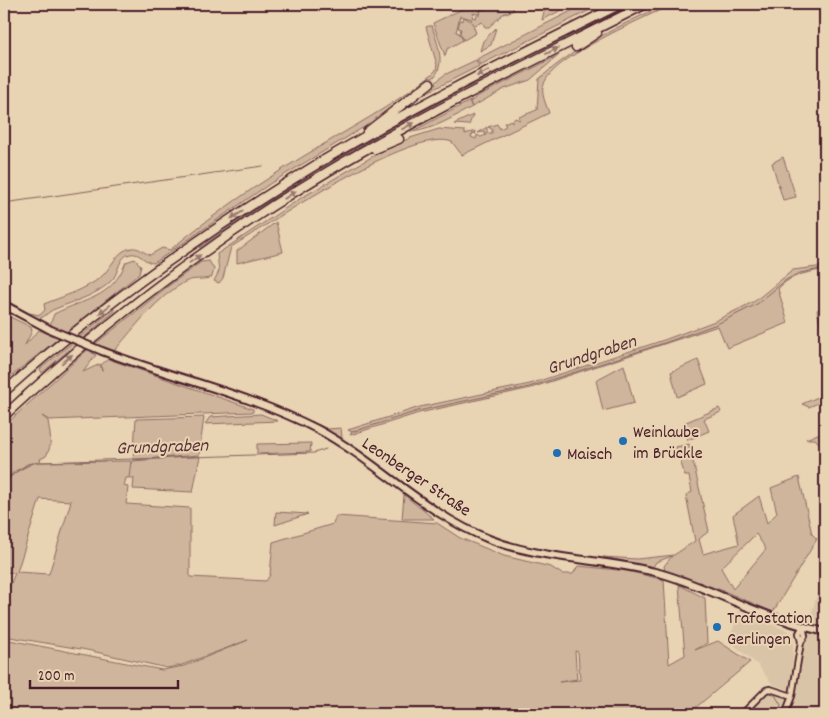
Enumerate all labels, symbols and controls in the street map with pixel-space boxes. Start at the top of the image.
one-way arrow [545,47,559,55]
one-way arrow [476,69,491,77]
one-way arrow [400,122,415,130]
one-way arrow [283,190,297,199]
one-way arrow [230,210,243,219]
one-way arrow [188,254,202,264]
one-way arrow [98,304,112,314]
water label: Grundgraben [544,329,641,383]
one-way arrow [60,353,73,364]
place label: Weinlaube im Brückle [633,421,703,467]
street label: Leonberger Straße [356,432,475,524]
water label: Grundgraben [116,433,210,464]
marker: Weinlaube im Brückle [617,435,629,447]
place label: Maisch [567,443,612,468]
marker: Maisch [551,447,563,459]
place label: Trafostation Gerlingen [727,607,813,653]
marker: Trafostation Gerlingen [711,621,723,633]
scale bar [30,658,178,690]
text: 200 m [38,666,75,688]

